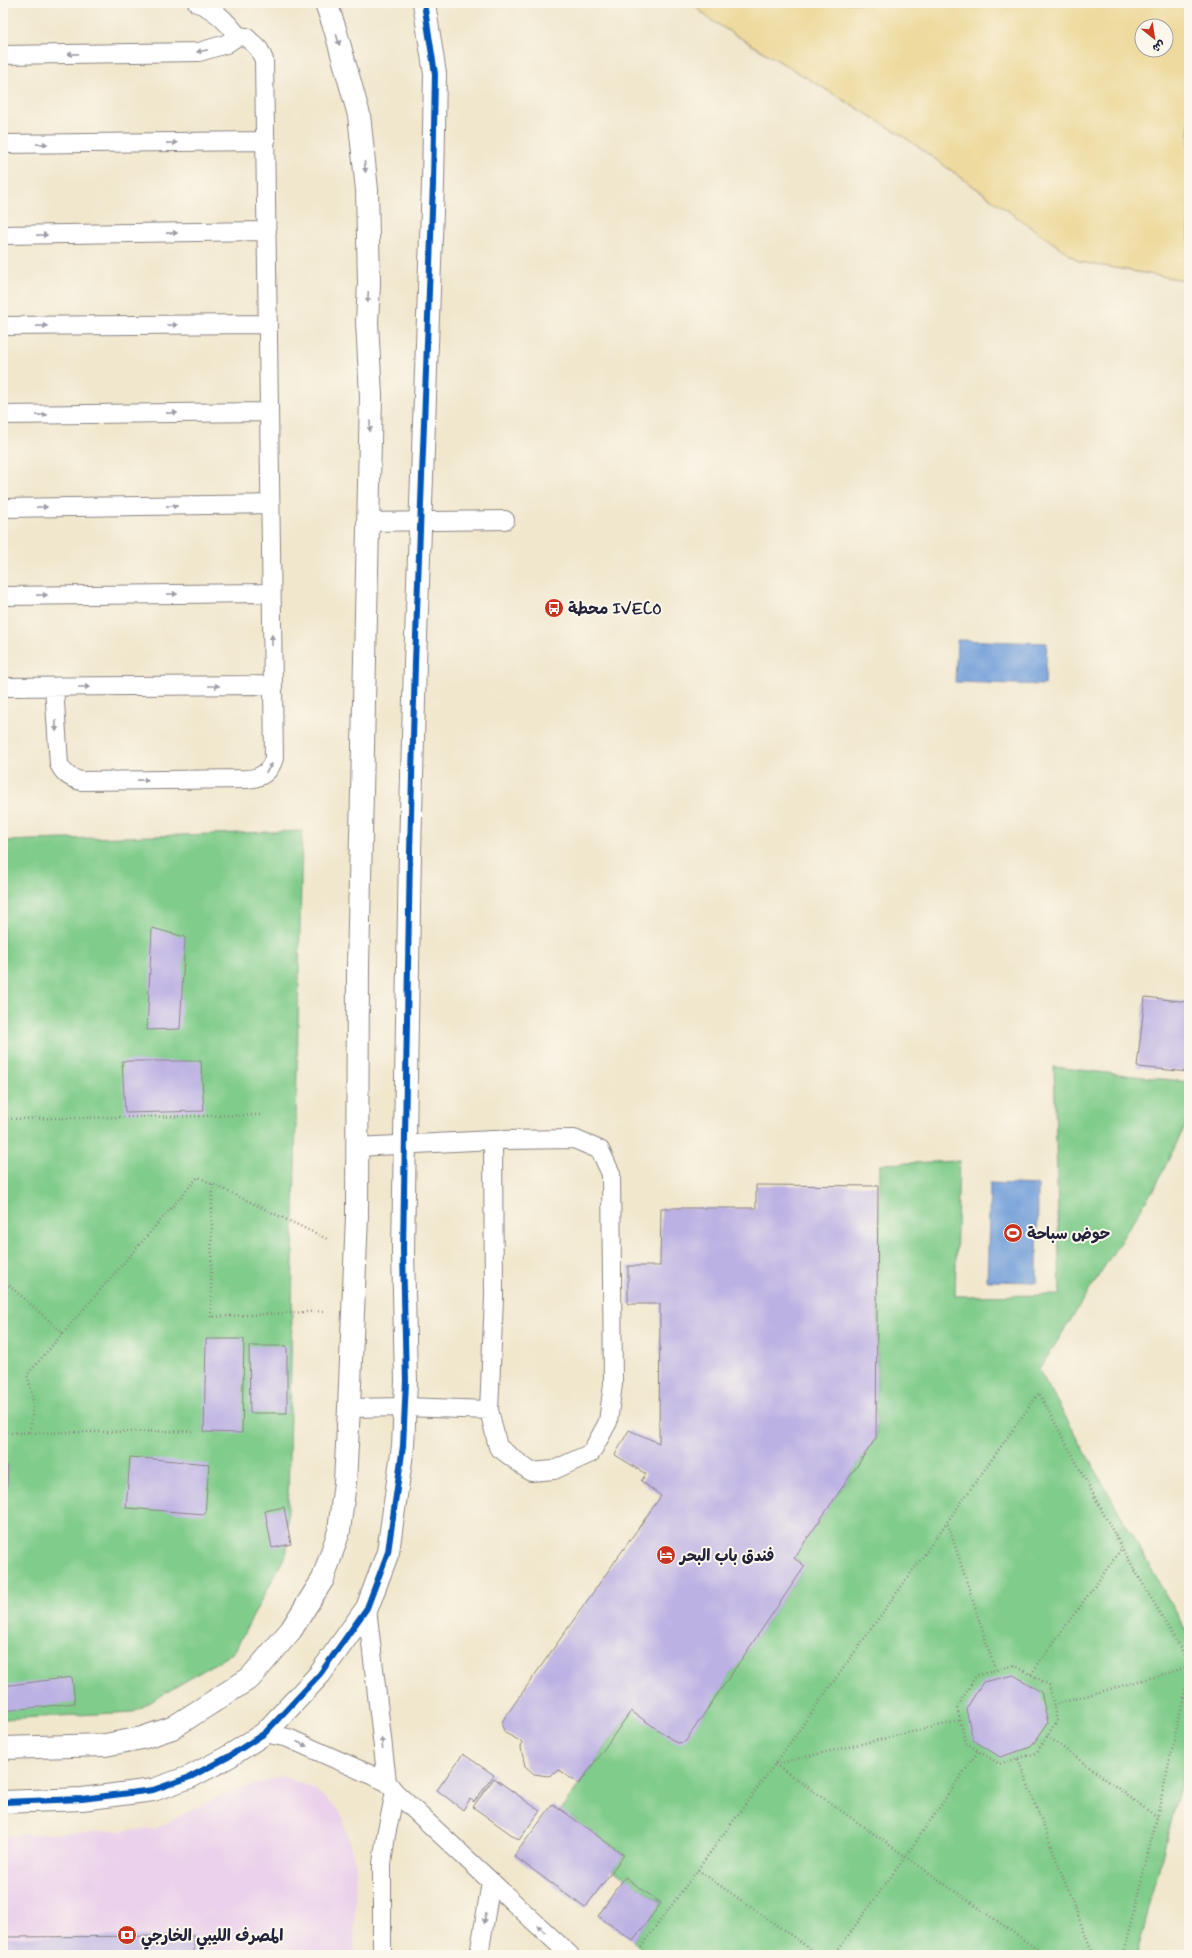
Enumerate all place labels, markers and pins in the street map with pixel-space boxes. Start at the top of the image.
bus stop icon: محطة IVECO [543,597,565,619]
place label: محطة IVECO [568,599,662,620]
sports icon: حوض سباحة [1002,1222,1024,1244]
place label: حوض سباحة [1027,1224,1110,1245]
hotel icon: فندق باب البحر [655,1544,677,1566]
place label: فندق باب البحر [678,1546,774,1567]
bank icon: المصرف الليبي الخارجي [116,1924,138,1946]
place label: المصرف الليبي الخارجي [141,1926,283,1950]

